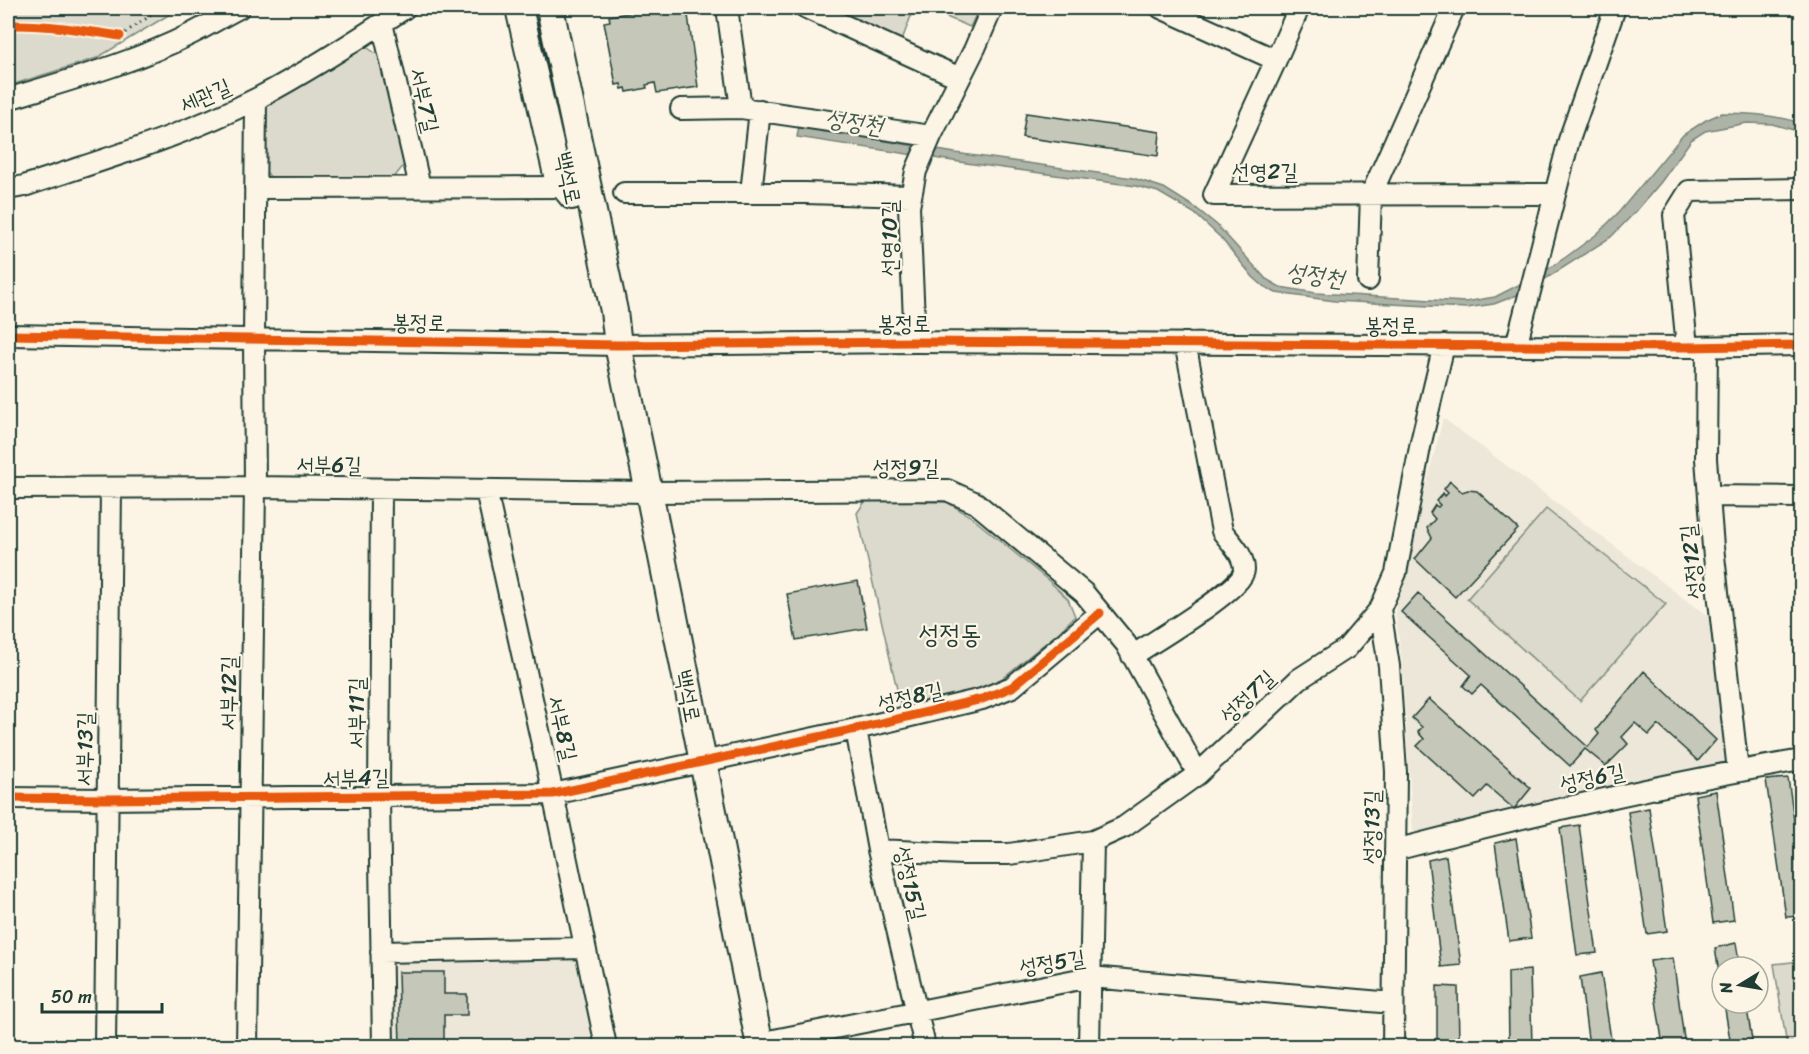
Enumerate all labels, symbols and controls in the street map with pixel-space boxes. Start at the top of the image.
street label: 서부7길 [398,64,451,137]
street label: 세관길 [173,67,238,124]
water label: 성정천 [822,97,889,148]
street label: 백석로 [544,148,593,208]
street label: 선영2길 [1232,152,1298,191]
street label: 선영10길 [870,199,909,276]
water label: 성정천 [1283,250,1349,300]
street label: 봉정로 [392,303,446,342]
street label: 봉정로 [877,304,931,343]
street label: 봉정로 [1364,306,1418,345]
street label: 서부6길 [296,444,362,485]
street label: 성정9길 [873,448,940,487]
street label: 성정12길 [1668,522,1715,601]
district label: 성정동 [919,611,981,657]
street label: 서부12길 [208,655,249,731]
street label: 성정7길 [1210,660,1285,733]
street label: 백석로 [664,666,713,726]
street label: 성정8길 [873,670,947,723]
street label: 서부11길 [337,677,376,749]
street label: 서부8길 [536,691,589,765]
street label: 서부13길 [64,711,105,787]
street label: 성정6길 [1556,752,1629,803]
street label: 서부4길 [322,757,390,798]
street label: 성정13길 [1351,789,1392,865]
street label: 성정15길 [883,842,938,925]
street label: 성정5길 [1016,938,1088,987]
north arrow [1710,955,1770,1015]
scale bar [42,976,162,1014]
text: N [1710,979,1741,997]
text: 50 m [51,981,92,1013]

